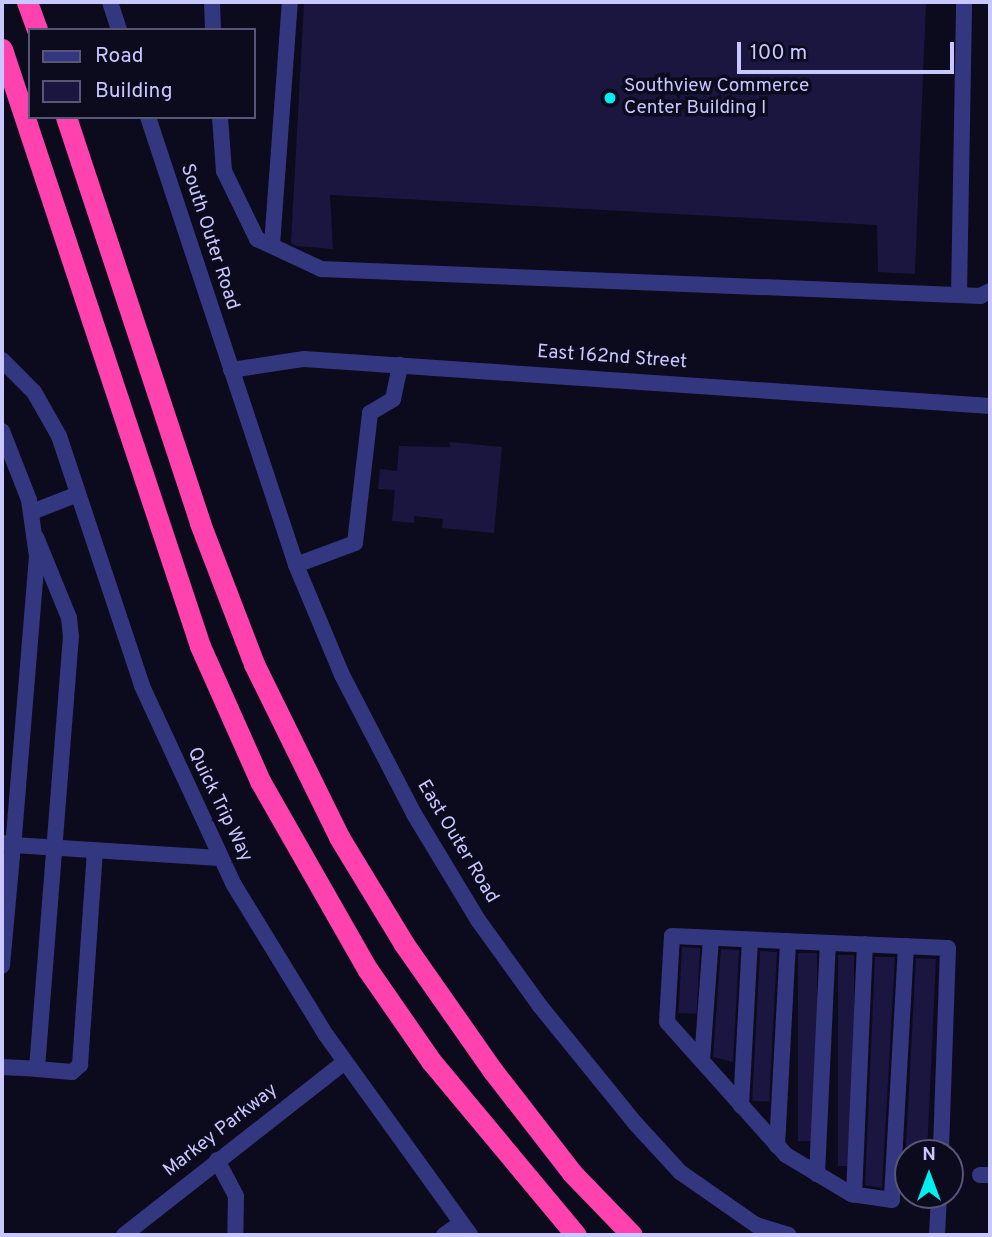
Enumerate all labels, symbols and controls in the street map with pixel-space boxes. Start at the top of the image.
legend [28,28,256,119]
scale bar [740,28,957,72]
text: 100 m [750,40,807,67]
text: Road [95,43,144,70]
place label: Southview Commerce Center Building I [624,76,809,120]
text: Building [95,78,173,105]
marker: Southview Commerce Center Building I [602,90,618,106]
street label: South Outer Road [175,161,243,313]
street label: East 162nd Street [536,341,688,375]
street label: Quick Trip Way [181,744,257,866]
street label: East Outer Road [411,776,503,908]
street label: Markey Parkway [159,1079,283,1183]
north arrow [894,1139,964,1209]
text: N [922,1143,936,1167]

